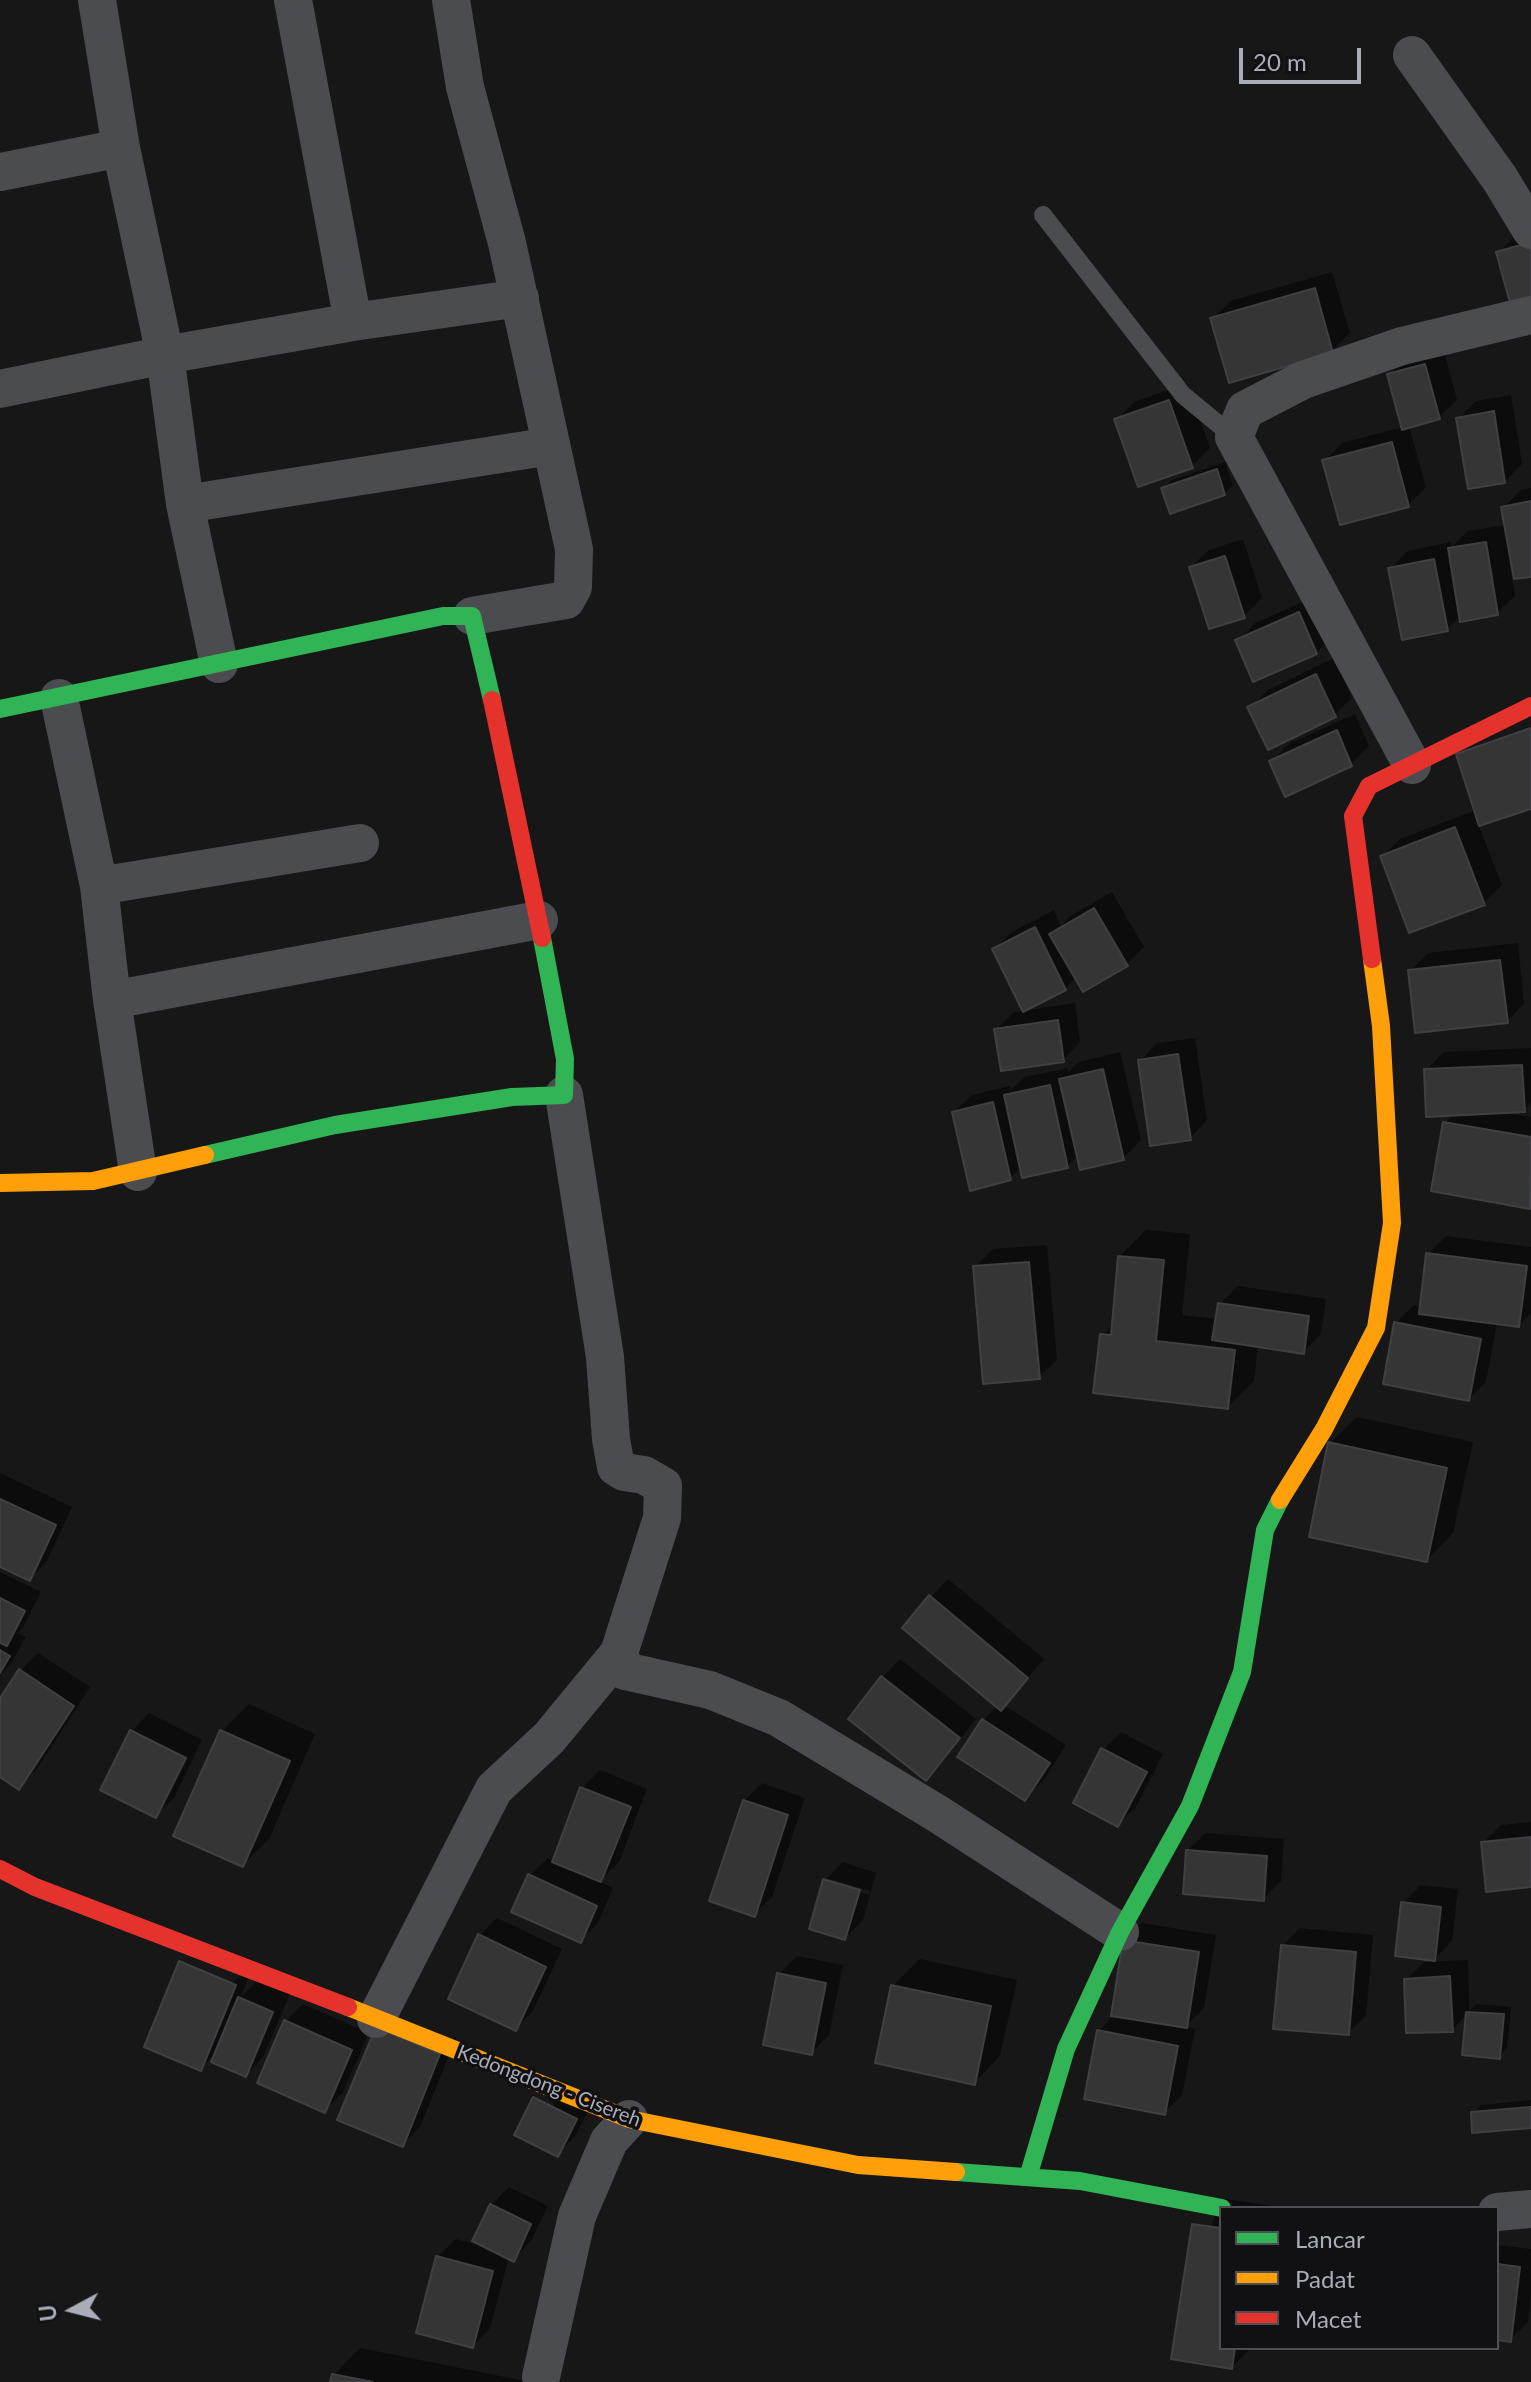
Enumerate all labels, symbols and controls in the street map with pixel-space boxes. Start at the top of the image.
scale bar [1243,32,1365,82]
text: 20 m [1253,47,1307,76]
street label: Kedongdong - Cisereh [454,2040,644,2132]
legend [1219,2206,1499,2350]
text: Lancar [1295,2224,1365,2253]
text: Padat [1295,2264,1355,2293]
north arrow [32,2270,112,2350]
text: U [33,2303,62,2323]
text: Macet [1295,2304,1361,2333]

